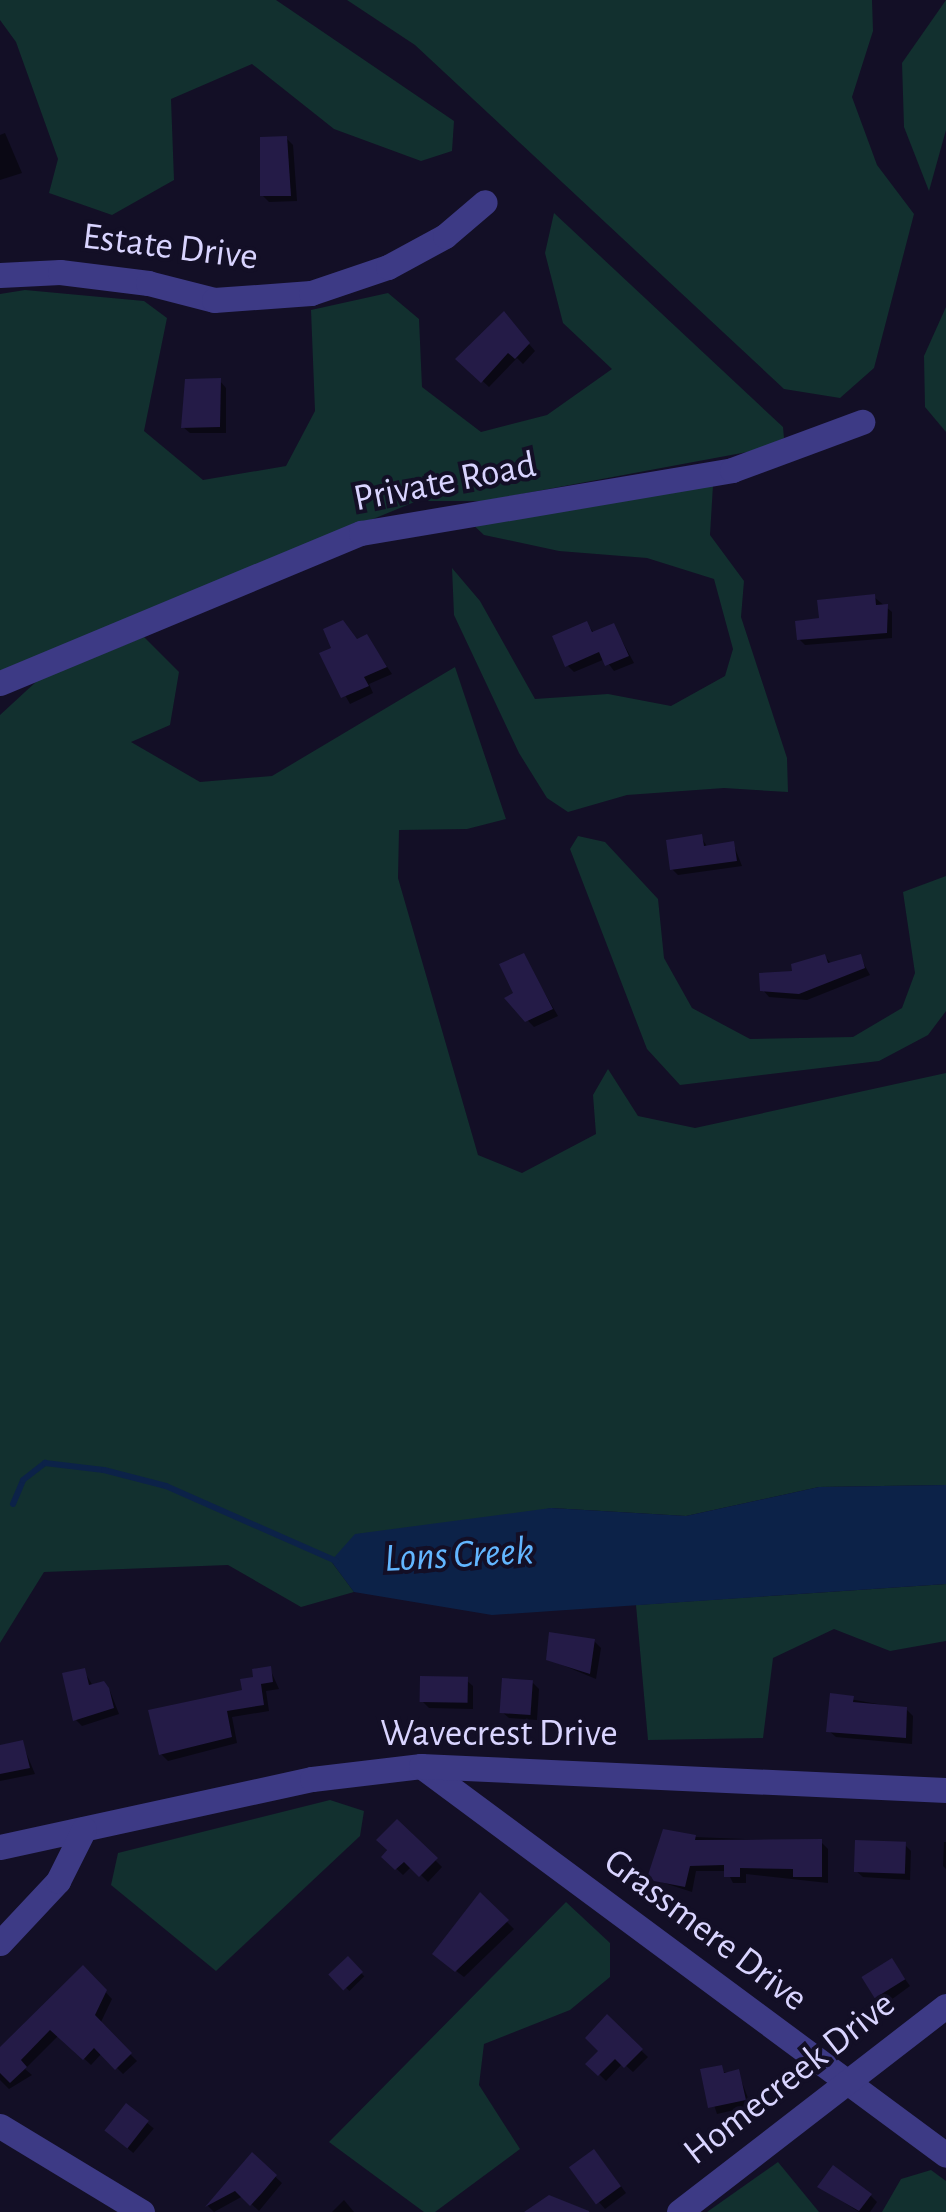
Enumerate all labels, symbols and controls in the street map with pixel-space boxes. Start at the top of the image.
street label: Estate Drive [80,215,260,281]
street label: Private Road [350,443,540,523]
water label: Lons Creek [383,1527,535,1583]
street label: Wavecrest Drive [380,1712,618,1758]
street label: Grassmere Drive [594,1840,816,2022]
street label: Homecreek Drive [675,1982,905,2176]

